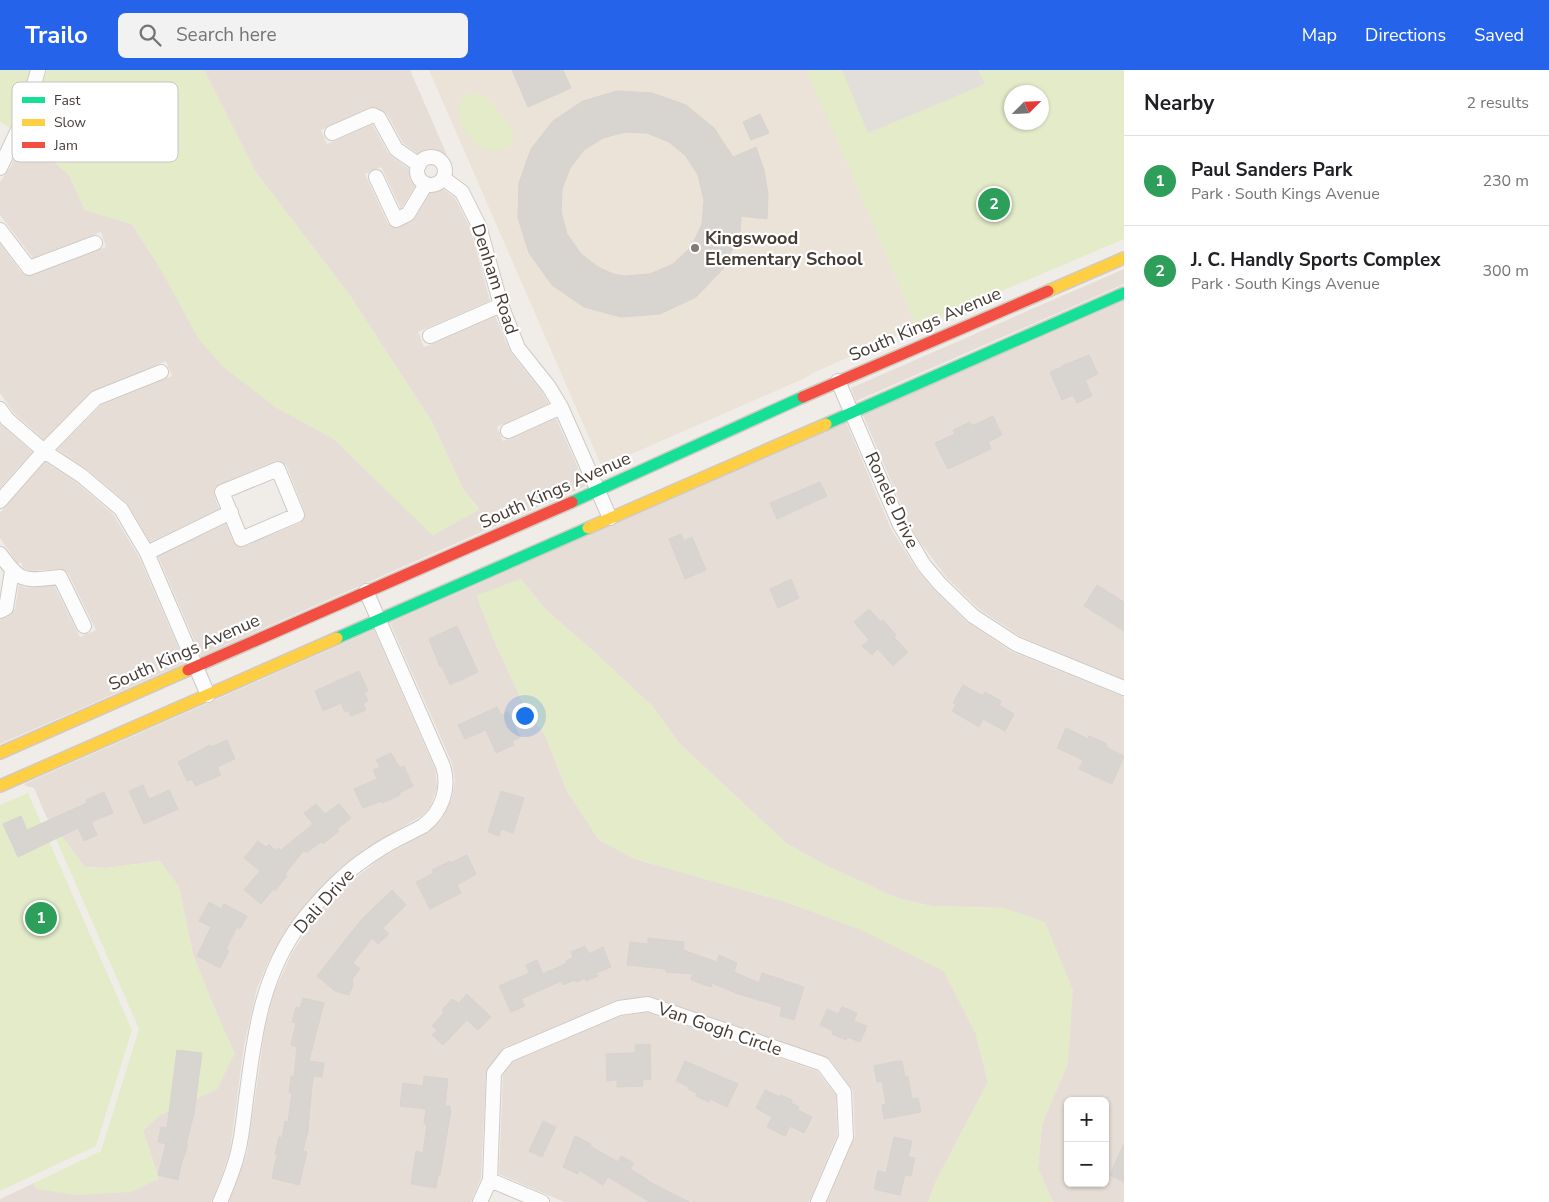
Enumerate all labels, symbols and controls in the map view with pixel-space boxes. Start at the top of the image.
search box [118,13,468,58]
text: Trailo [25,19,88,51]
icon: search [136,21,164,49]
text: Search here [176,22,277,48]
text: Map [1302,23,1337,47]
text: Directions [1365,23,1446,47]
text: Saved [1474,23,1524,47]
legend [12,82,178,162]
north arrow [1004,85,1049,130]
text: Nearby [1144,89,1214,117]
text: Fast [54,91,80,110]
text: 2 results [1467,92,1529,114]
text: Slow [54,113,86,132]
text: Jam [53,136,78,155]
text: Paul Sanders Park [1191,157,1352,183]
text: 1 [1155,170,1165,192]
text: 230 m [1482,170,1529,192]
text: Park · South Kings Avenue [1191,183,1380,205]
pin: 2 [978,185,1010,223]
street label: Denham Road [466,221,524,337]
place label: Kingswood Elementary School [705,226,863,271]
marker: Kingswood Elementary School [689,242,701,254]
text: J. C. Handly Sports Complex [1191,247,1441,273]
text: 2 [1155,260,1165,282]
text: 300 m [1482,260,1529,282]
text: Park · South Kings Avenue [1191,273,1380,295]
street label: South Kings Avenue [845,281,1005,367]
street label: South Kings Avenue [476,446,634,534]
street label: Ronele Drive [859,448,925,552]
street label: South Kings Avenue [105,608,263,696]
your location [512,703,538,729]
street label: Dali Drive [288,863,360,939]
pin: 1 [25,899,57,937]
street label: Van Gogh Circle [654,996,785,1062]
map controls [1064,1097,1109,1187]
button: + [1064,1097,1109,1142]
button: − [1064,1142,1109,1187]

